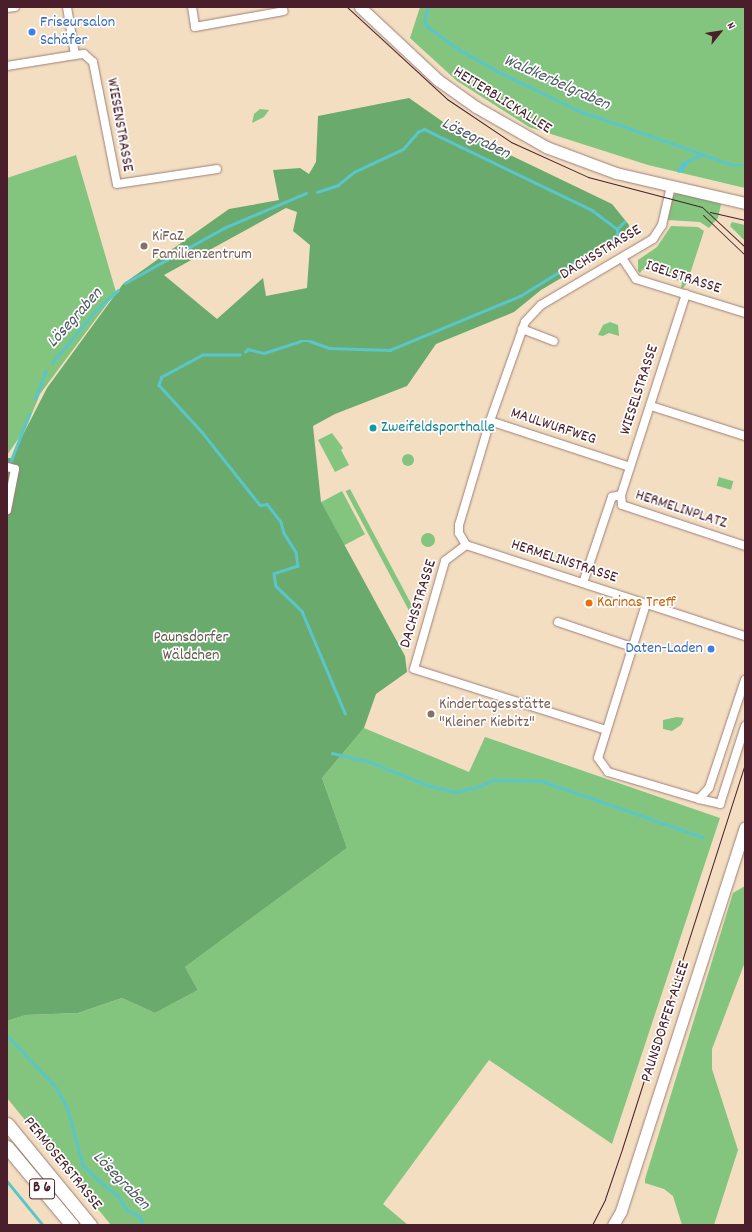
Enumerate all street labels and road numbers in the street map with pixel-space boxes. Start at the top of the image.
street label: HEITERBLICKALLEE [449,63,555,139]
street label: WIESENSTRASSE [101,77,137,173]
street label: DACHSSTRASSE [557,221,645,285]
street label: IGELSTRASSE [643,257,723,299]
street label: WIESELSTRASSE [616,343,664,437]
street label: MAULWURFWEG [508,404,598,450]
street label: HERMELINPLATZ [633,486,729,534]
street label: HERMELINSTRASSE [508,536,620,588]
street label: DACHSSTRASSE [396,557,442,651]
street label: PAUNSDORFER ALLEE [637,959,695,1085]
street label: PERMOSERSTRASSE [19,1114,105,1214]
road number: B 6 [29,1176,55,1202]

